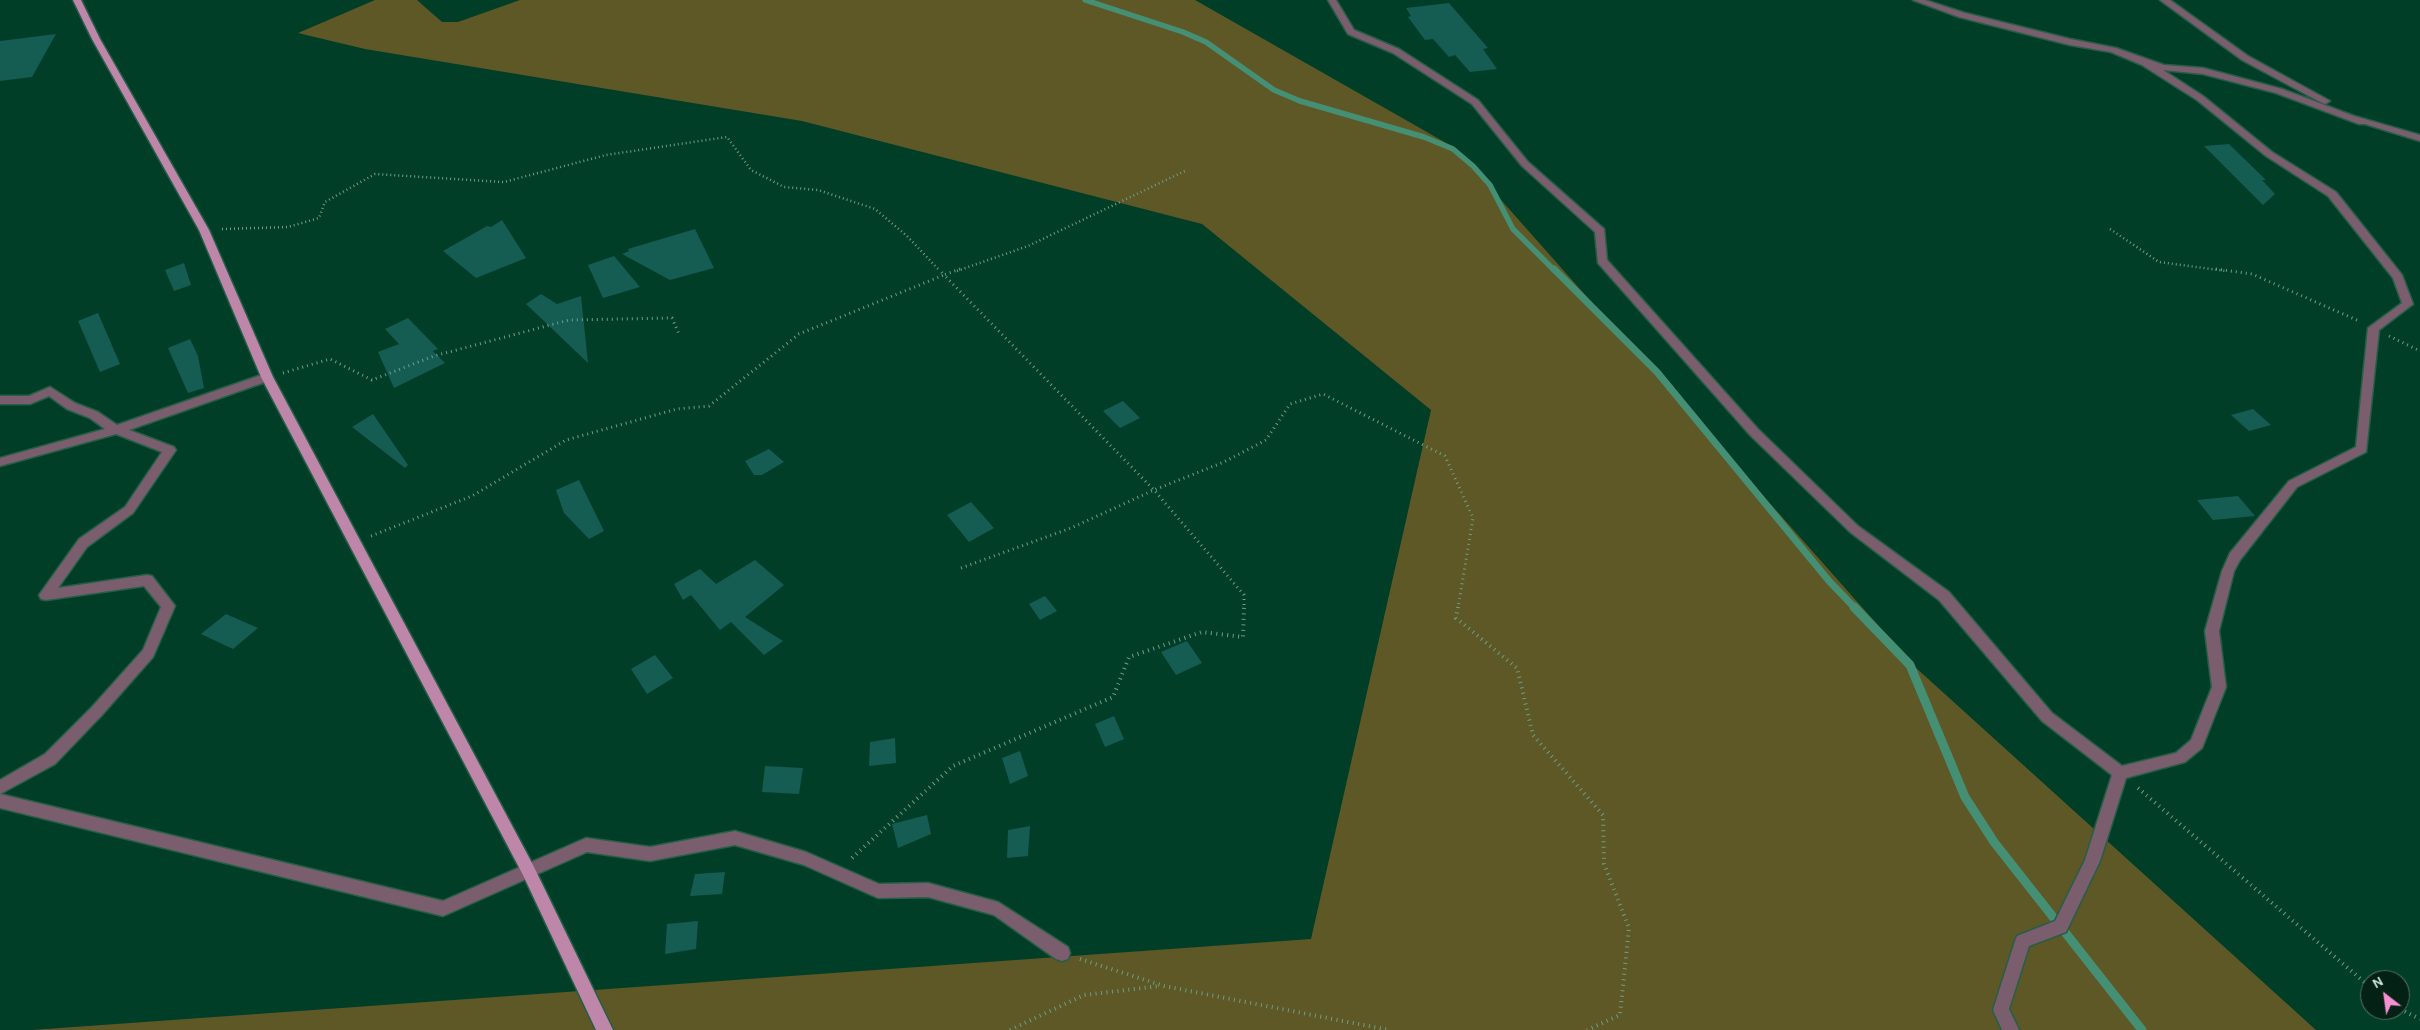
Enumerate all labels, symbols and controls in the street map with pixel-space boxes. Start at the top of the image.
north arrow [2360,970,2410,1020]
text: N [2369,973,2386,992]

